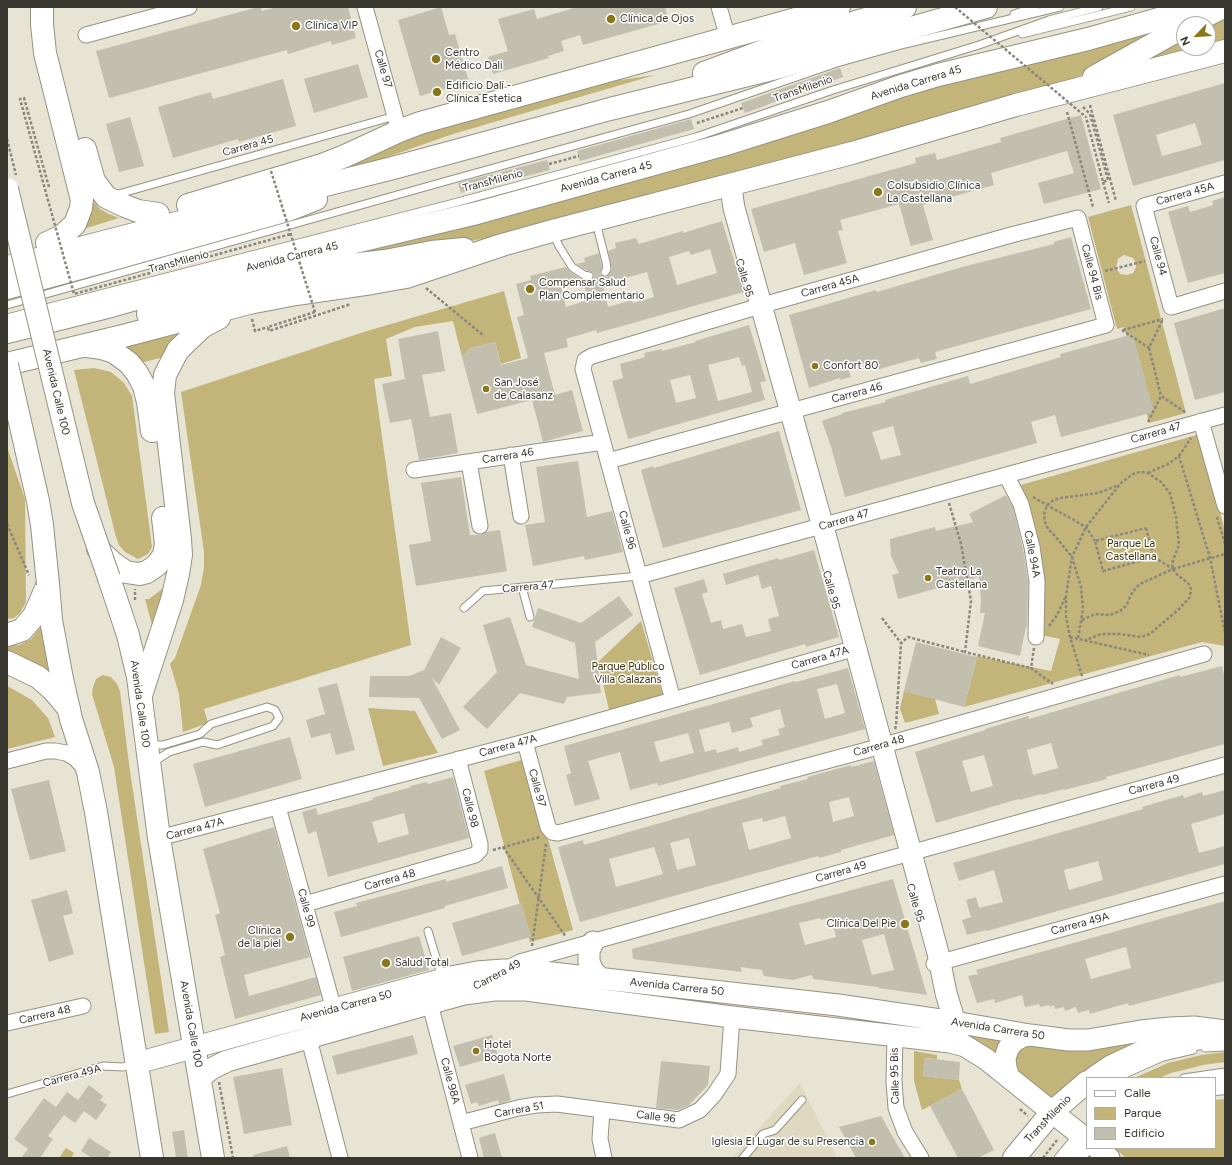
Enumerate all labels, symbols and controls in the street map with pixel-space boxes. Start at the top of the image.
place label: Clínica de Ojos [620,12,694,26]
marker: Clínica de Ojos [605,13,617,25]
north arrow [1176,16,1216,56]
place label: Clínica VIP [305,19,358,33]
marker: Clínica VIP [290,20,302,32]
text: N [1178,34,1193,47]
place label: Centro Médico Dali [445,46,503,72]
street label: Calle 97 [371,48,395,90]
marker: Centro Médico Dali [430,53,442,65]
street label: Avenida Carrera 45 [869,63,963,103]
street label: TransMilenio [772,73,834,105]
place label: Edificio Dalí - Clínica Estetica [446,79,522,105]
marker: Edificio Dalí - Clínica Estetica [431,86,443,98]
street label: Carrera 45 [221,132,275,160]
street label: Avenida Carrera 45 [559,158,653,196]
street label: TransMilenio [462,167,524,195]
place label: Colsubsidio Clínica La Castellana [887,179,980,205]
street label: Carrera 45A [1155,179,1215,209]
marker: Colsubsidio Clínica La Castellana [872,186,884,198]
street label: Calle 94 [1146,235,1170,277]
street label: Avenida Carrera 45 [245,239,339,275]
street label: Calle 94 Bis [1078,243,1106,301]
street label: TransMilenio [148,248,210,276]
street label: Calle 95 [732,257,756,299]
street label: Carrera 45A [800,271,860,301]
place label: Compensar Salud Plan Complementario [539,276,645,302]
marker: Compensar Salud Plan Complementario [524,283,536,295]
street label: Avenida Calle 100 [40,348,72,436]
place label: Confort 80 [823,359,878,373]
marker: Confort 80 [810,361,820,371]
place label: San José de Calasanz [494,376,553,402]
street label: Carrera 46 [830,380,884,406]
marker: San José de Calasanz [481,384,491,394]
street label: Carrera 47 [1129,420,1183,446]
street label: Carrera 46 [481,445,535,467]
street label: Carrera 47 [817,507,871,533]
street label: Calle 96 [616,509,638,551]
street label: Calle 94A [1021,529,1043,579]
park label: Parque La Castellana [1105,537,1157,563]
place label: Teatro La Castellana [936,565,987,591]
street label: Calle 95 [819,569,843,611]
marker: Teatro La Castellana [923,573,933,583]
street label: Carrera 47 [502,578,554,596]
street label: Carrera 47A [790,643,850,673]
street label: Avenida Calle 100 [127,659,153,749]
park label: Parque Público Villa Calazans [591,660,665,686]
street label: Carrera 47A [478,732,538,760]
street label: Carrera 48 [852,732,906,760]
street label: Calle 97 [526,767,548,809]
street label: Carrera 49 [1127,772,1181,798]
street label: Calle 98 [459,787,481,829]
street label: Carrera 47A [165,815,225,843]
street label: Carrera 49 [814,858,868,886]
street label: Carrera 48 [363,866,417,894]
street label: Calle 95 [903,882,927,924]
street label: Calle 99 [295,887,317,929]
street label: Carrera 49A [1050,910,1110,938]
place label: Clínica Del Pie [826,917,896,931]
marker: Clínica Del Pie [899,918,911,930]
place label: Clínica de la piel [238,924,281,950]
marker: Clínica de la piel [284,931,296,943]
place label: Salud Total [395,956,449,970]
marker: Salud Total [380,957,392,969]
street label: Carrera 49 [471,957,523,993]
street label: Avenida Carrera 50 [629,975,725,999]
street label: Avenida Calle 100 [177,979,205,1069]
street label: Avenida Carrera 50 [299,987,393,1025]
street label: Carrera 48 [18,1003,72,1027]
street label: Avenida Carrera 50 [950,1015,1046,1043]
place label: Hotel Bogota Norte [484,1038,551,1064]
marker: Hotel Bogota Norte [471,1046,481,1056]
street label: Calle 95 Bis [888,1048,902,1104]
street label: Calle 98A [437,1056,463,1106]
street label: Carrera 49A [42,1062,102,1090]
legend [1086,1077,1216,1149]
text: Calle [1124,1086,1151,1100]
street label: TransMilenio [1022,1092,1074,1146]
street label: Carrera 51 [493,1099,545,1121]
text: Parque [1124,1106,1161,1120]
street label: Calle 96 [636,1108,676,1126]
text: Edificio [1124,1126,1164,1140]
place label: Iglesia El Lugar de su Presencia [712,1135,864,1149]
marker: Iglesia El Lugar de su Presencia [867,1137,877,1147]

